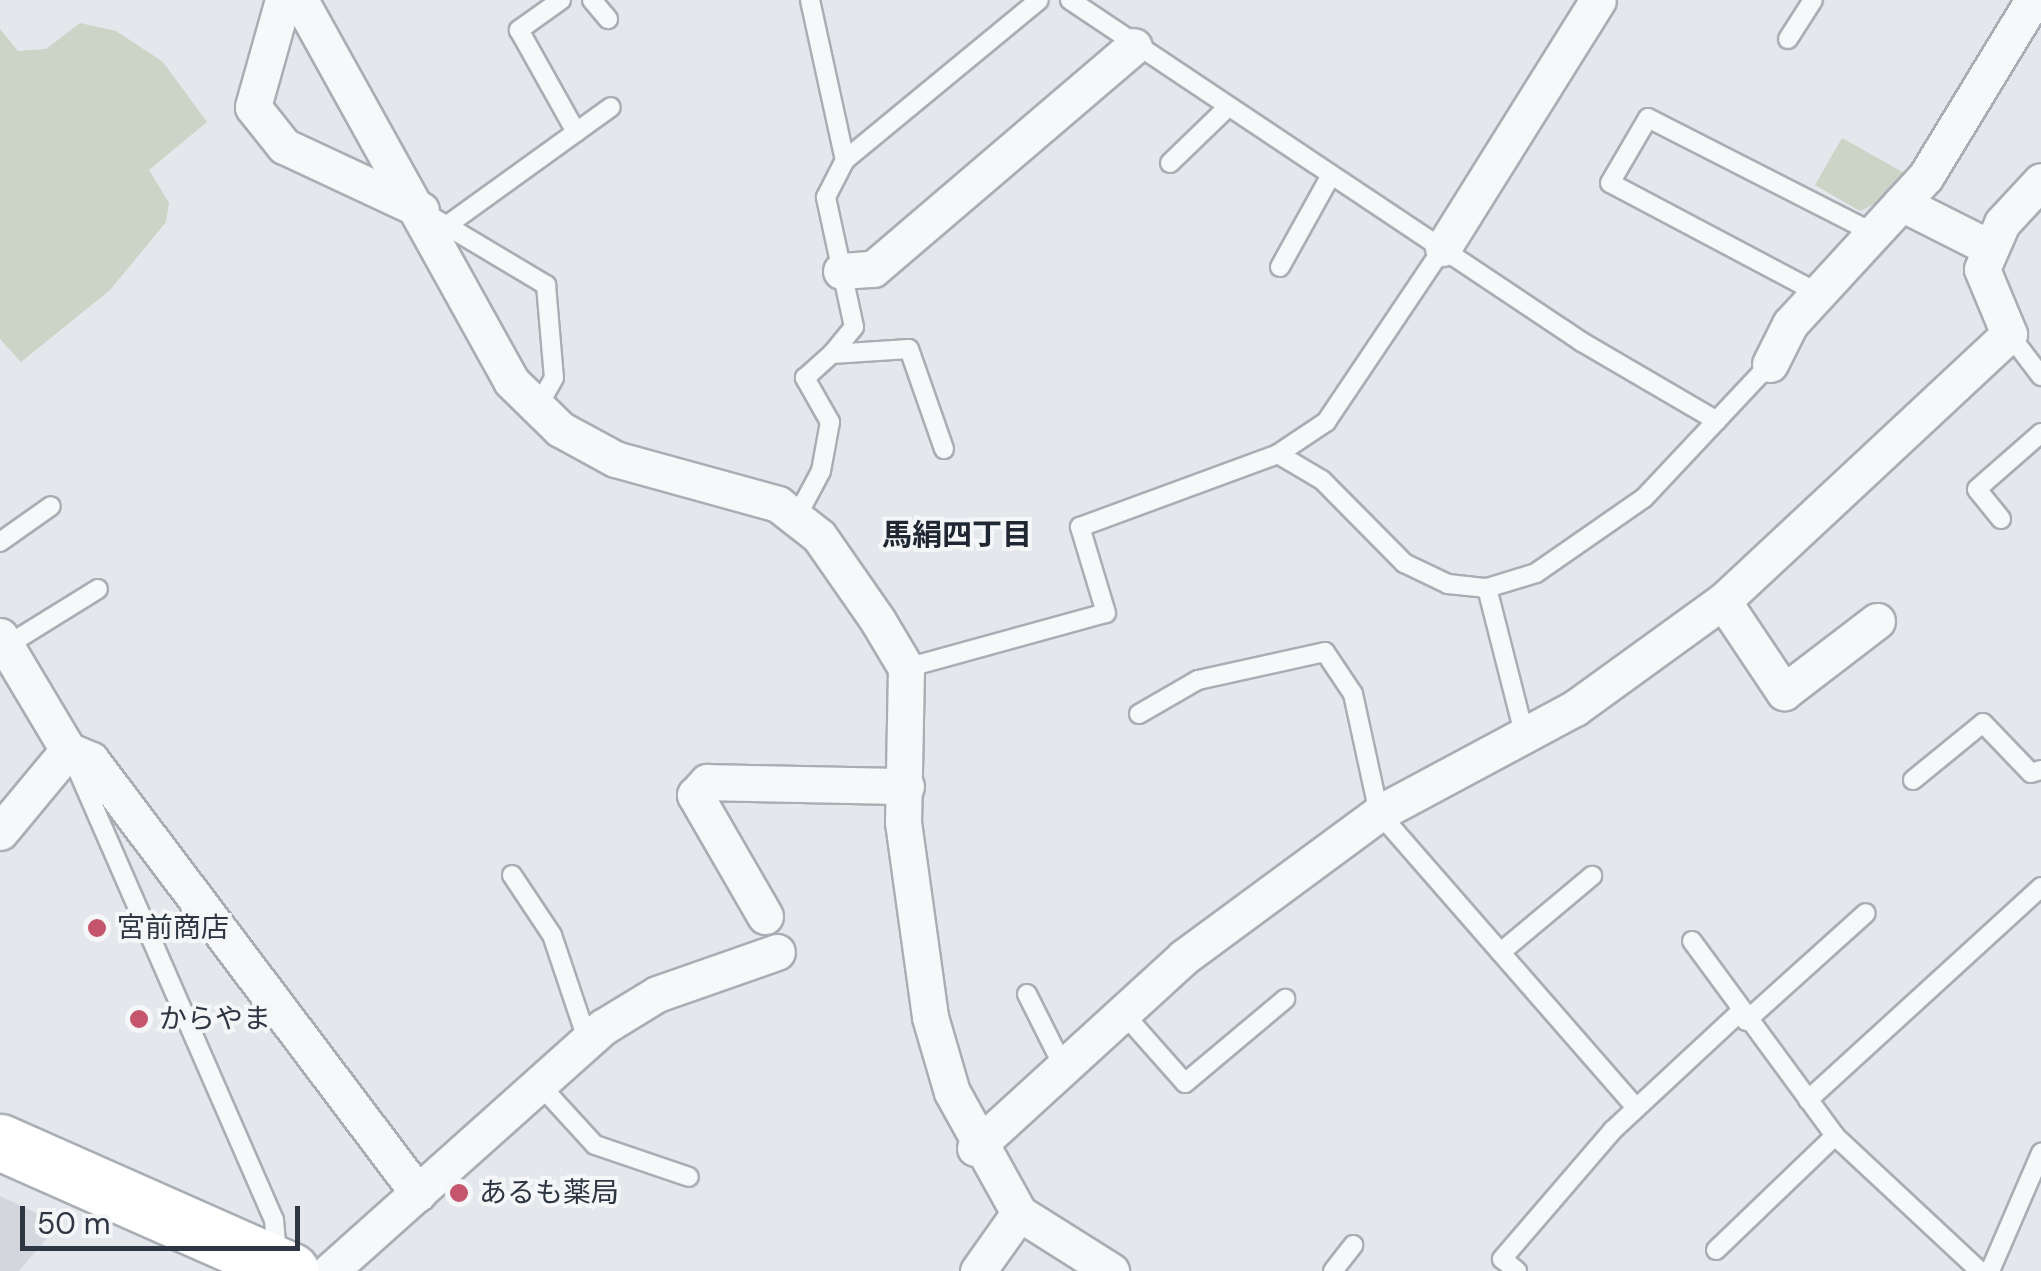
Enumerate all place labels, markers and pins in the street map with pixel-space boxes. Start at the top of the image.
place label: 宮前商店 [117,911,229,945]
marker: 宮前商店 [86,917,108,939]
place label: からやま [159,1002,271,1036]
marker: からやま [128,1008,150,1030]
place label: あるも薬局 [479,1176,619,1210]
marker: あるも薬局 [448,1182,470,1204]

